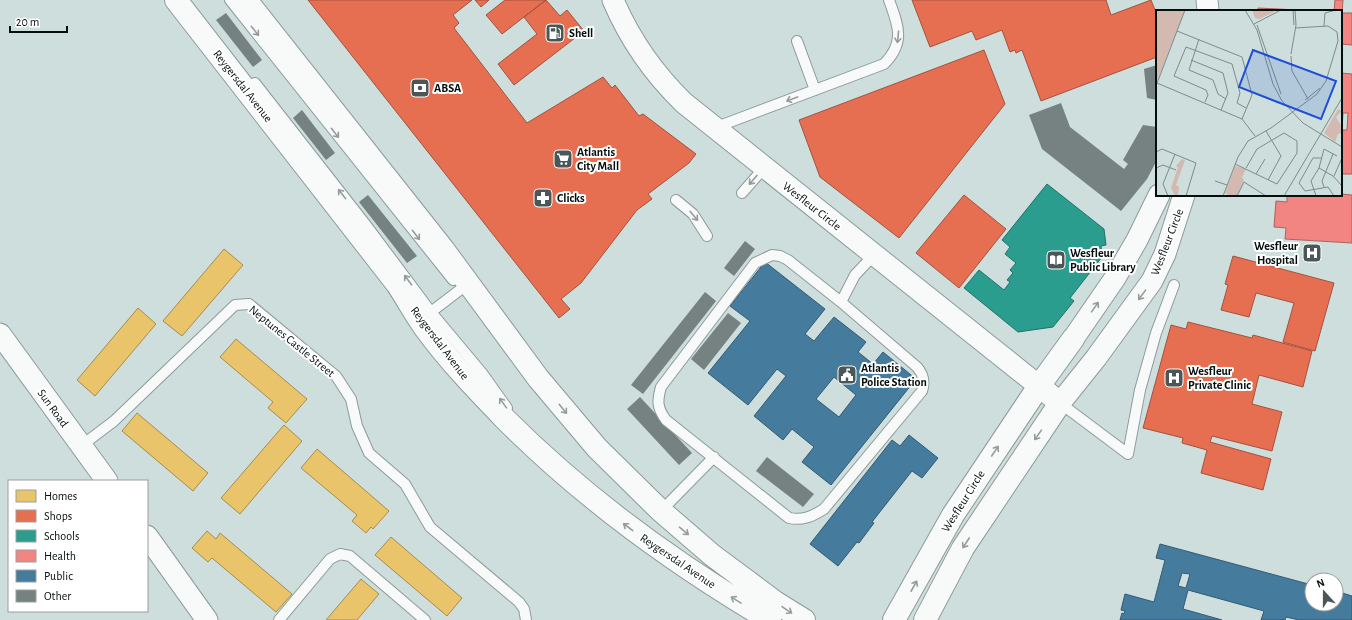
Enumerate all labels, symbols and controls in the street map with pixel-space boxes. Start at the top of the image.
scale bar [10,8,67,34]
inset map [1156,10,1342,196]
text: 20 m [16,16,39,28]
fuel station icon: Shell [544,22,566,44]
one-way arrow [250,25,259,36]
place label: Shell [569,27,593,39]
one-way arrow [894,30,902,43]
street label: Reygersdal Avenue [210,48,275,125]
bank icon: ABSA [409,77,431,99]
place label: ABSA [434,82,462,94]
one-way arrow [786,96,798,104]
one-way arrow [331,127,340,138]
place label: Atlantis City Mall [577,146,619,173]
supermarket icon: Atlantis City Mall [552,148,574,170]
one-way arrow [748,175,757,185]
street label: Wesfleur Circle [781,180,843,232]
pharmacy icon: Clicks [532,187,554,209]
one-way arrow [338,188,346,199]
place label: Clicks [557,192,585,204]
street label: Wesfleur Circle [1149,207,1185,277]
one-way arrow [689,211,698,222]
one-way arrow [412,229,420,240]
place label: Wesfleur Hospital [1254,240,1299,266]
hospital icon: Wesfleur Hospital [1301,242,1323,264]
place label: Wesfleur Public Library [1070,247,1136,274]
library icon: Wesfleur Public Library [1045,249,1067,271]
one-way arrow [404,275,412,286]
one-way arrow [1138,289,1146,300]
one-way arrow [1091,302,1099,313]
street label: Neptunes Castle Street [247,303,337,379]
street label: Reygersdal Avenue [408,304,471,382]
place label: Atlantis Police Station [861,362,927,388]
public building icon: Atlantis Police Station [836,364,858,386]
place label: Wesfleur Private Clinic [1188,365,1251,391]
hospital icon: Wesfleur Private Clinic [1163,367,1185,389]
street label: Sun Road [35,387,71,429]
one-way arrow [499,397,507,408]
one-way arrow [558,403,567,414]
one-way arrow [1034,429,1042,440]
one-way arrow [991,446,999,457]
street label: Wesfleur Circle [939,468,987,534]
legend [8,480,148,612]
text: Homes [44,490,77,502]
text: Shops [44,510,72,522]
one-way arrow [623,523,634,531]
one-way arrow [678,526,689,535]
text: Schools [44,530,79,542]
street label: Reygersdal Avenue [638,531,718,591]
one-way arrow [962,537,970,548]
text: Health [44,550,76,562]
text: Public [44,570,73,582]
north arrow [1304,572,1344,612]
text: N [1315,577,1326,590]
one-way arrow [911,580,918,592]
text: Other [44,590,71,602]
one-way arrow [731,596,742,604]
one-way arrow [781,606,793,614]

